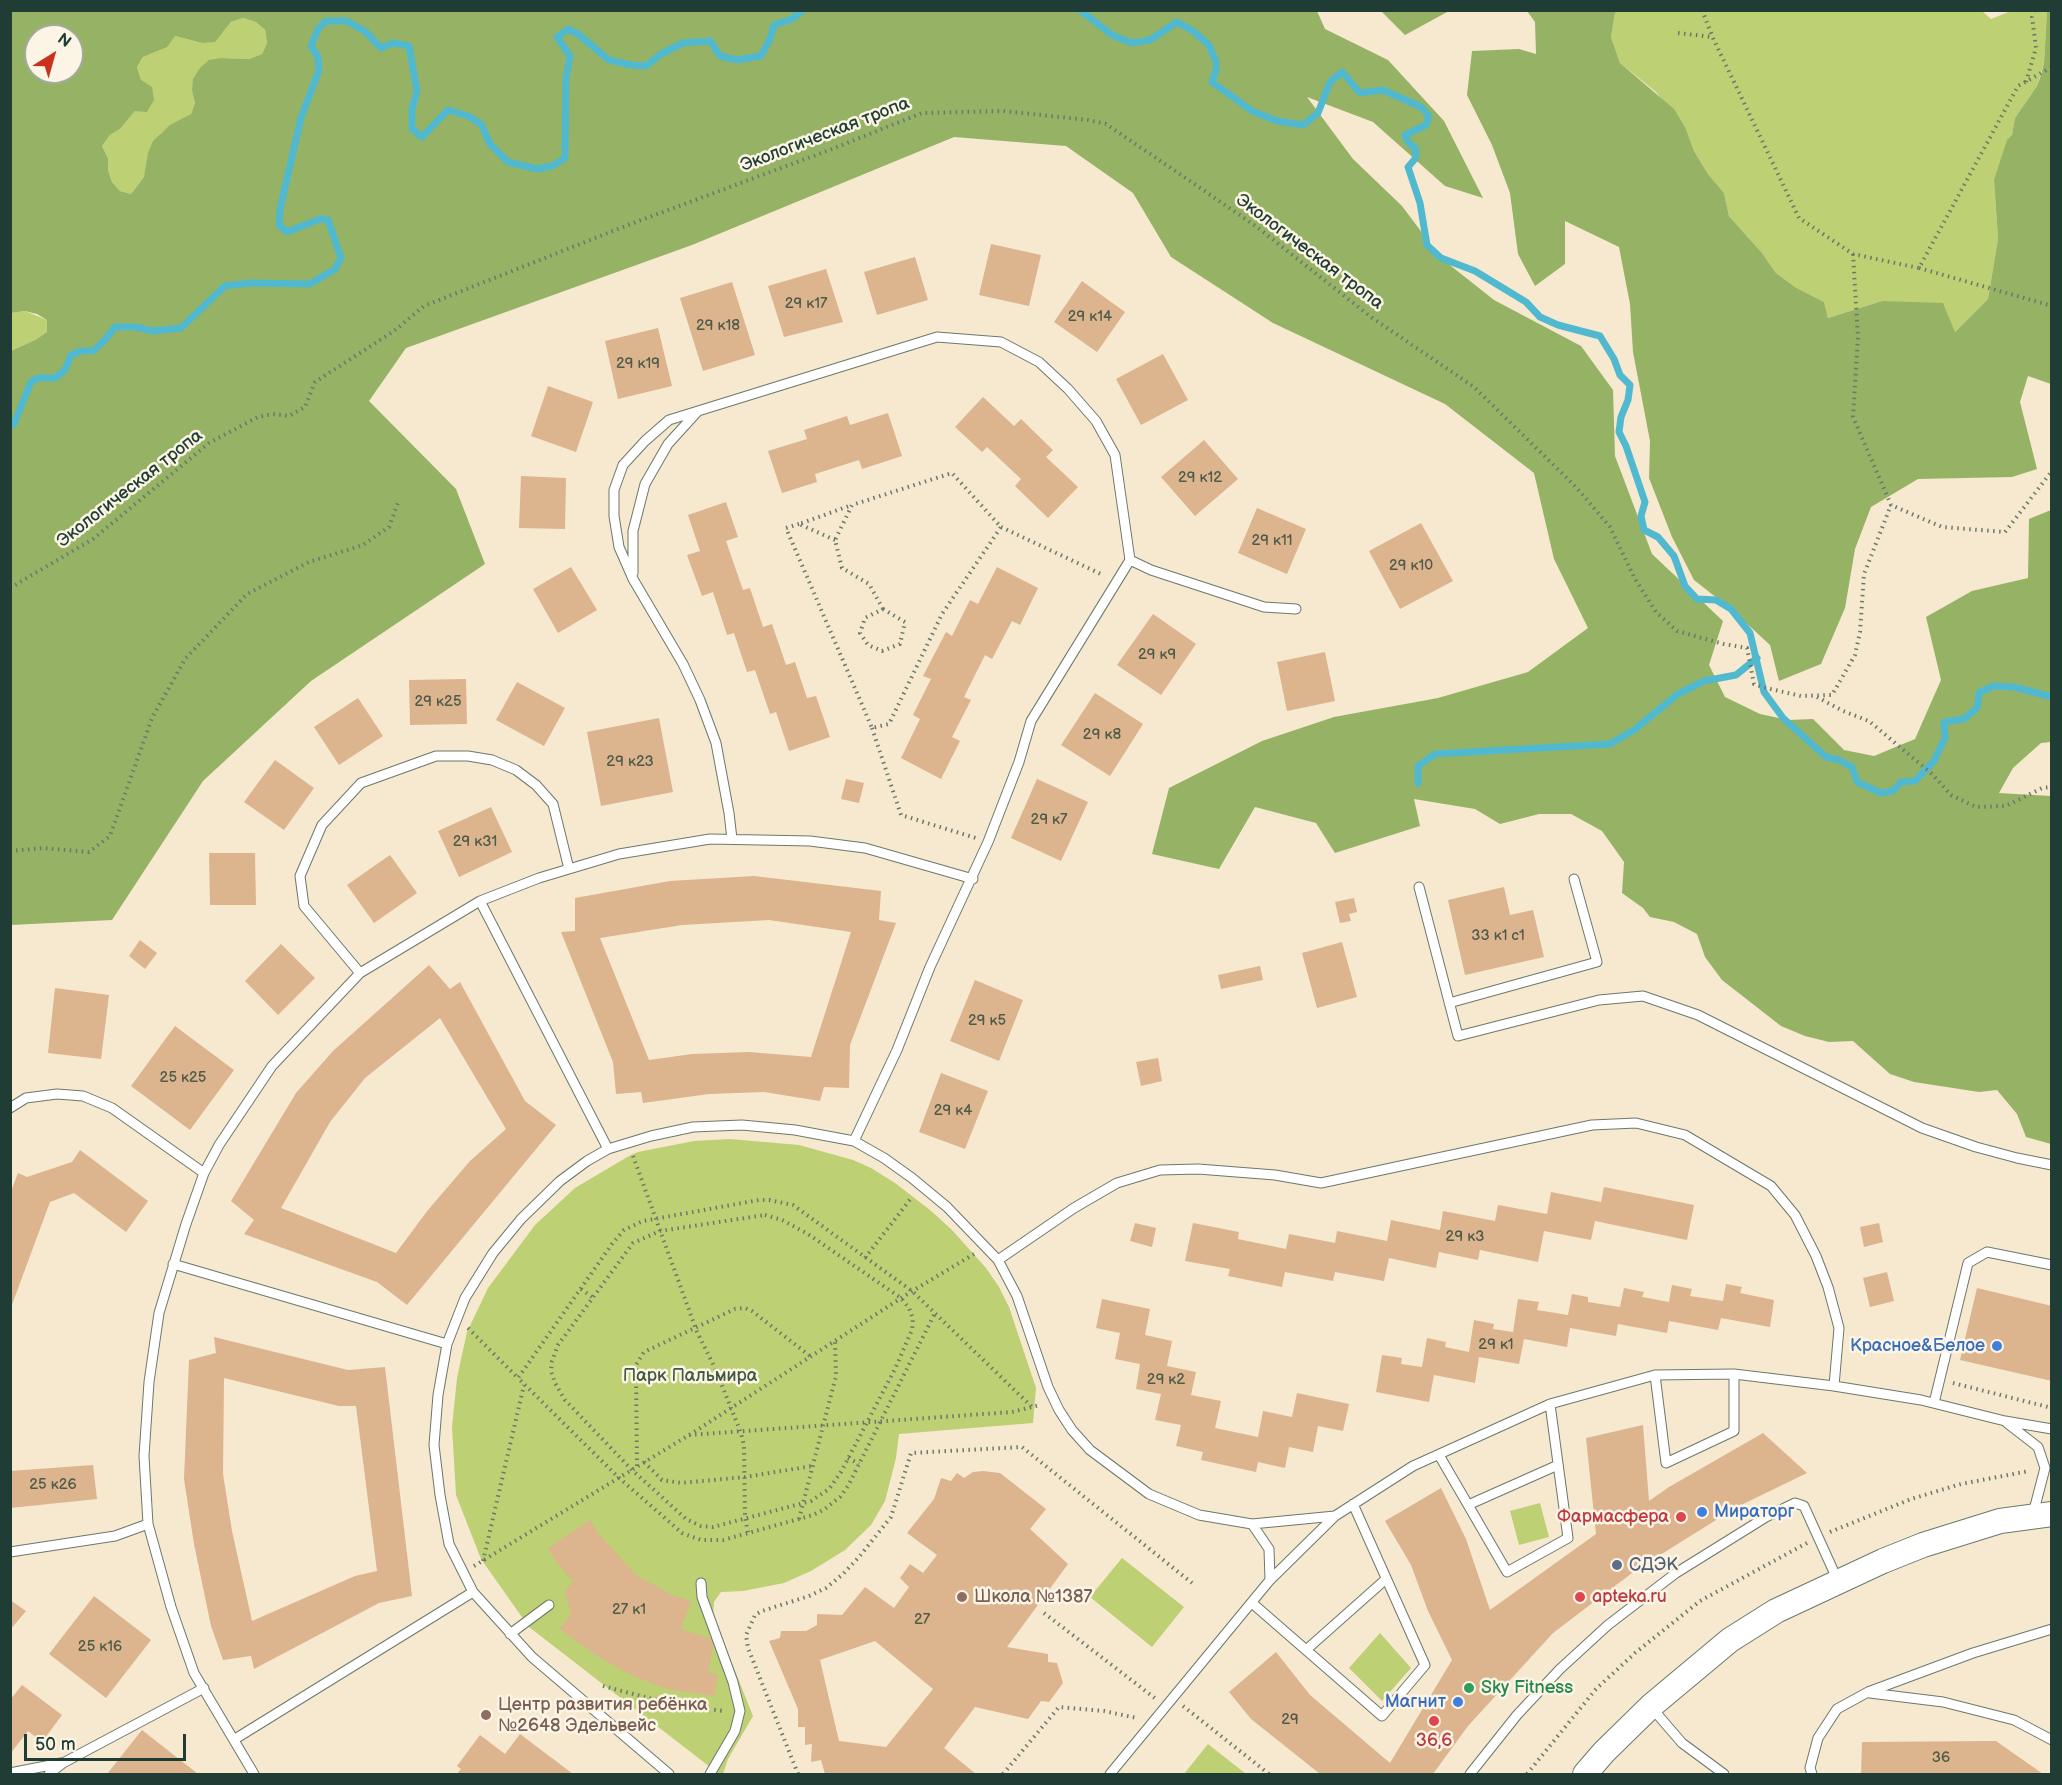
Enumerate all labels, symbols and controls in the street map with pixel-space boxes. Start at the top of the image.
north arrow [24,24,84,84]
text: N [53,30,74,52]
street label: Экологическая тропа [737,93,913,177]
street label: Экологическая тропа [1231,189,1387,315]
house number: 29 к17 [785,295,827,313]
house number: 29 к14 [1068,308,1112,326]
house number: 29 к18 [696,317,740,335]
house number: 29 к19 [616,355,660,373]
street label: Экологическая тропа [53,425,207,553]
house number: 29 к12 [1178,469,1222,487]
house number: 29 к11 [1251,532,1293,550]
house number: 29 к10 [1389,557,1433,575]
house number: 29 к9 [1138,646,1176,664]
house number: 29 к25 [415,693,461,711]
house number: 29 к8 [1083,726,1121,744]
house number: 29 к23 [606,753,654,771]
house number: 29 к7 [1031,811,1067,829]
house number: 29 к31 [453,833,497,851]
house number: 33 к1 с1 [1471,927,1525,945]
house number: 29 к5 [968,1012,1006,1030]
house number: 25 к25 [160,1069,206,1087]
house number: 29 к4 [934,1102,972,1120]
house number: 29 к3 [1446,1228,1484,1246]
place label: Красное&Белое [1850,1335,1985,1357]
house number: 29 к1 [1478,1336,1514,1354]
marker: Красное&Белое [1990,1339,2004,1353]
park label: Парк Пальмира [623,1365,757,1387]
house number: 29 к2 [1147,1371,1185,1389]
house number: 25 к26 [29,1476,77,1494]
place label: Мираторг [1714,1501,1794,1523]
marker: Мираторг [1695,1505,1709,1519]
place label: Фармасфера [1557,1506,1669,1528]
marker: Фармасфера [1674,1510,1688,1524]
place label: СДЭК [1629,1554,1678,1576]
marker: СДЭК [1610,1558,1624,1572]
place label: Школа №1387 [974,1586,1092,1608]
place label: apteka.ru [1592,1586,1667,1608]
marker: Школа №1387 [955,1590,969,1604]
marker: apteka.ru [1573,1590,1587,1604]
house number: 27 к1 [612,1601,646,1619]
house number: 27 [914,1611,930,1629]
house number: 25 к16 [78,1638,122,1656]
place label: Sky Fitness [1481,1677,1573,1699]
marker: Sky Fitness [1462,1681,1476,1695]
place label: Магнит [1385,1691,1446,1713]
place label: Центр развития ребёнка №2648 Эдельвейс [498,1694,708,1736]
marker: Магнит [1451,1695,1465,1709]
marker: Центр развития ребёнка №2648 Эдельвейс [479,1708,493,1722]
house number: 29 [1281,1711,1299,1729]
marker: 36,6 [1427,1714,1441,1728]
scale bar [27,1722,189,1760]
place label: 36,6 [1416,1730,1452,1752]
text: 50 m [35,1734,76,1755]
house number: 36 [1932,1749,1950,1767]

